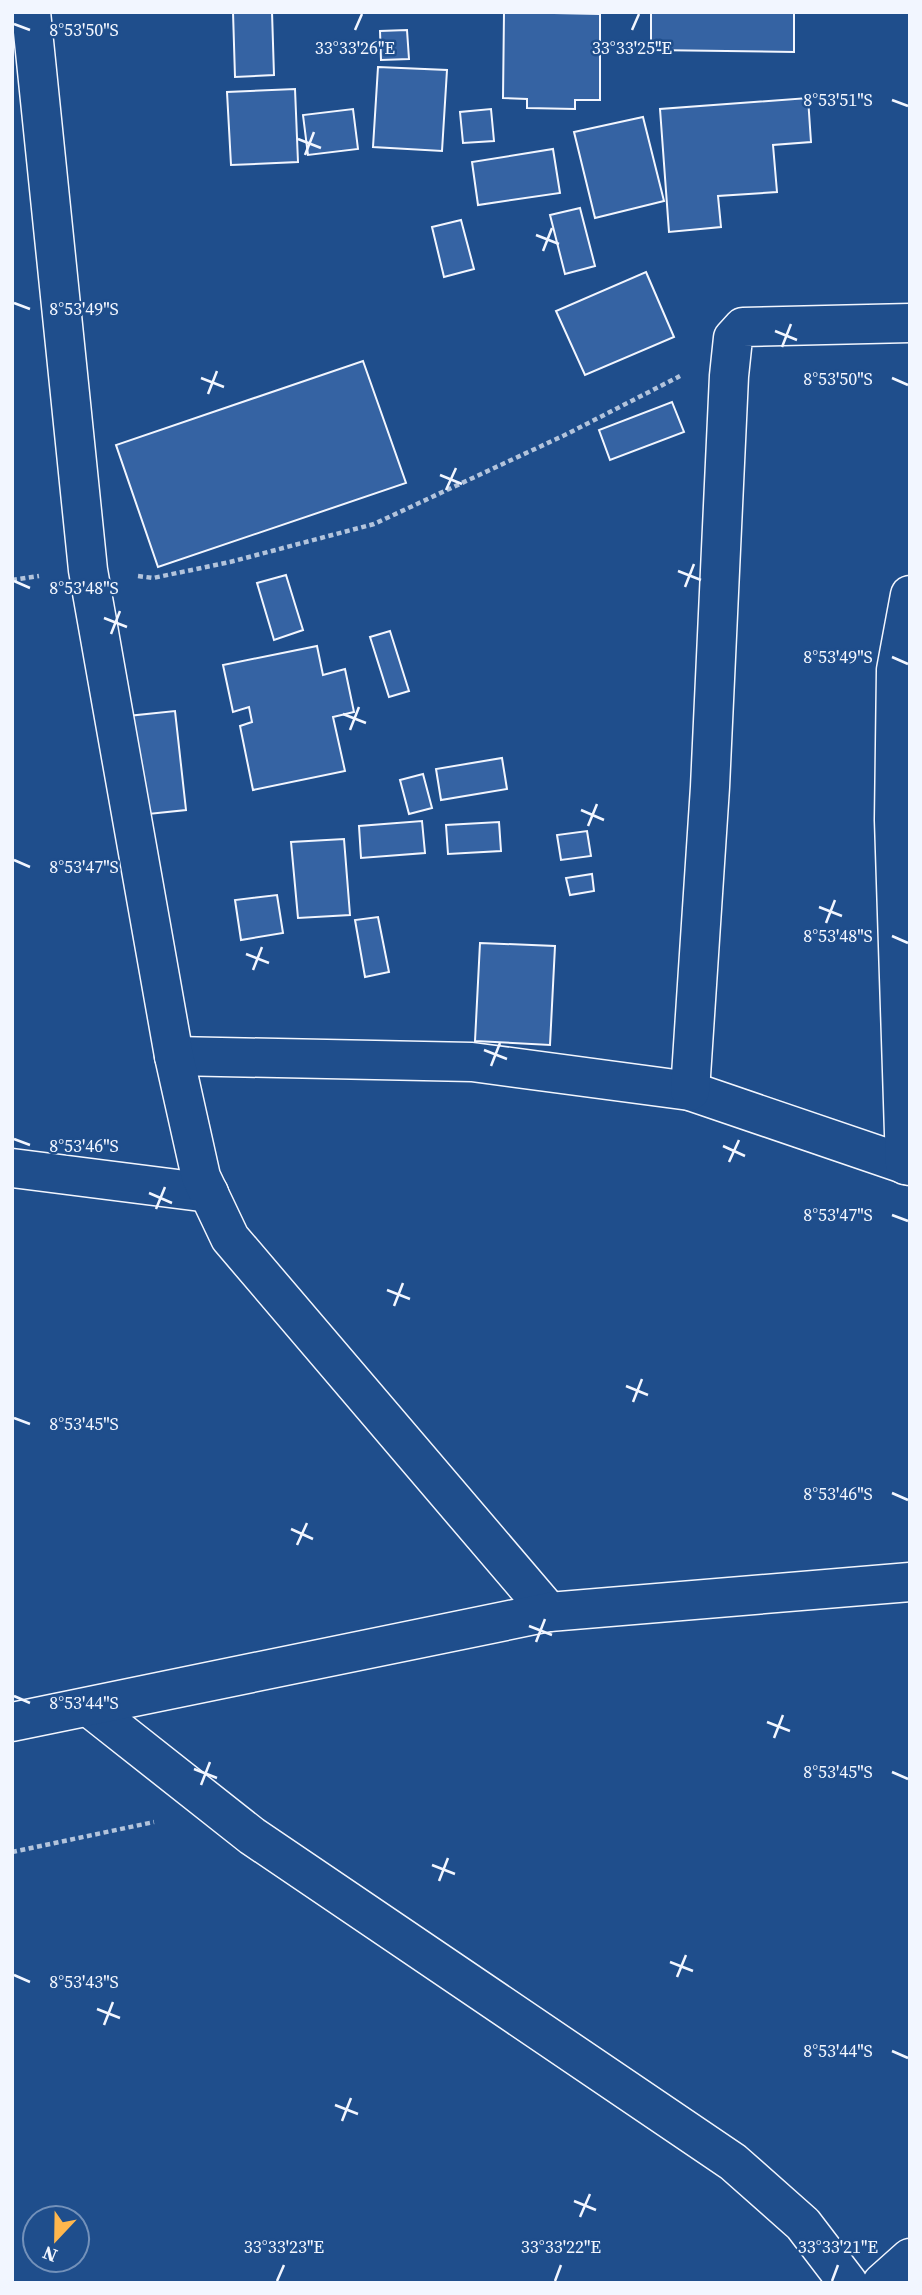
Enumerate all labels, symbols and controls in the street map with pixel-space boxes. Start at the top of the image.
text: 8°53'50"S [49,17,119,42]
text: 33°33'26"E [315,35,395,60]
text: 33°33'25"E [592,35,672,60]
text: 8°53'51"S [803,87,873,112]
text: 8°53'49"S [49,296,119,321]
text: 8°53'50"S [803,366,873,391]
text: 8°53'48"S [49,575,119,600]
text: 8°53'49"S [803,644,873,669]
text: 8°53'47"S [49,854,119,879]
text: 8°53'48"S [803,923,873,948]
text: 8°53'46"S [49,1133,119,1158]
text: 8°53'47"S [803,1202,873,1227]
text: 8°53'45"S [49,1411,119,1436]
text: 8°53'46"S [803,1481,873,1506]
text: 8°53'44"S [49,1690,119,1715]
text: 8°53'45"S [803,1759,873,1784]
text: 8°53'43"S [49,1969,119,1994]
text: 8°53'44"S [803,2038,873,2063]
north arrow [21,2204,91,2274]
text: 33°33'23"E [244,2234,324,2259]
text: 33°33'22"E [521,2234,601,2259]
text: 33°33'21"E [798,2234,878,2259]
text: N [38,2240,61,2269]

